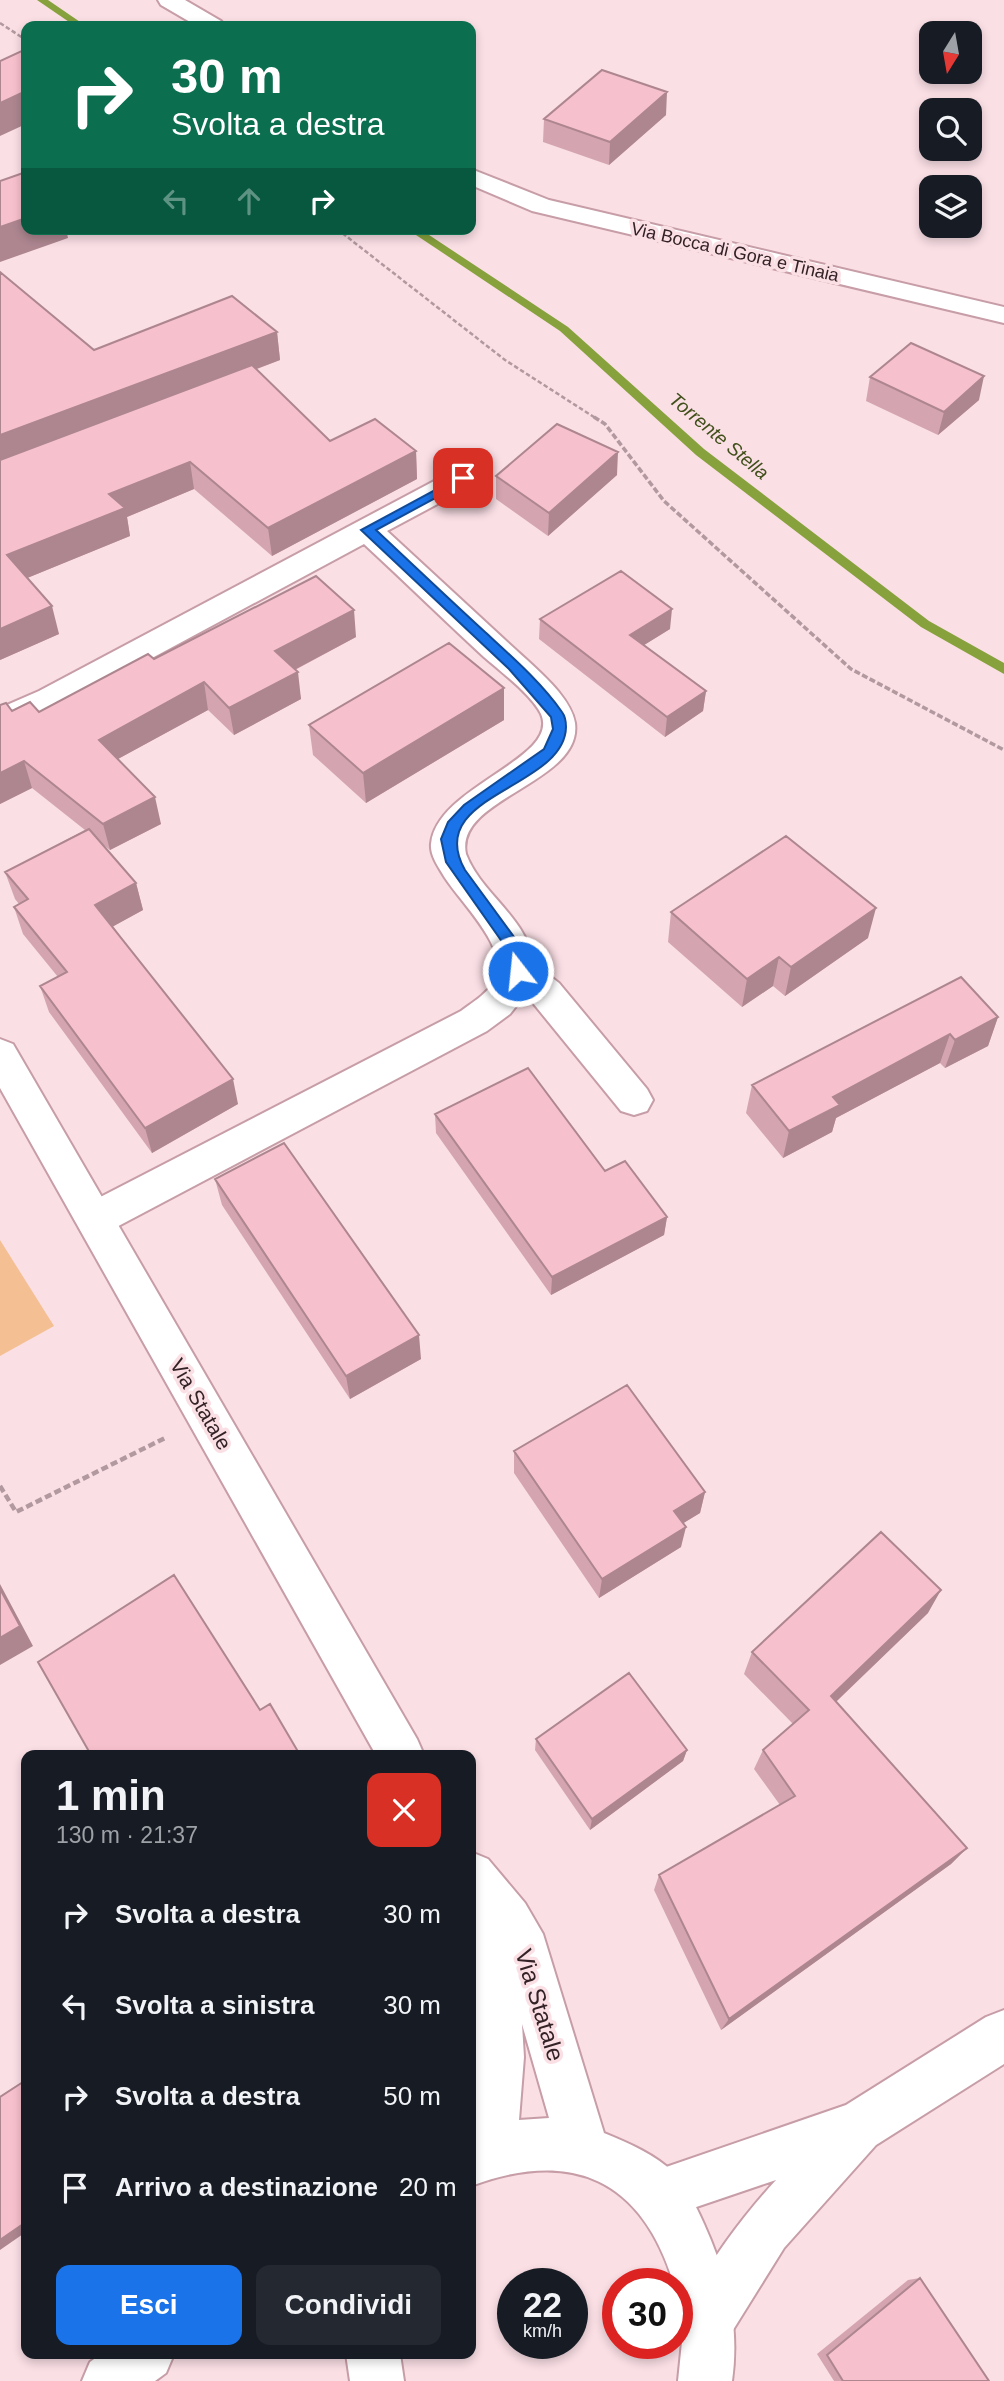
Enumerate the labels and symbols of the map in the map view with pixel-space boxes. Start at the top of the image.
north arrow [919,21,982,84]
street label: Via Bocca di Gora e Tinaia [629,218,842,286]
water label: Torrente Stella [665,388,773,484]
pin [433,448,493,508]
position arrow [481,934,555,1008]
street label: Via Statale [166,1354,236,1454]
street label: Via Statale [510,1946,570,2064]
speed limit sign: 30 [602,2268,693,2359]

